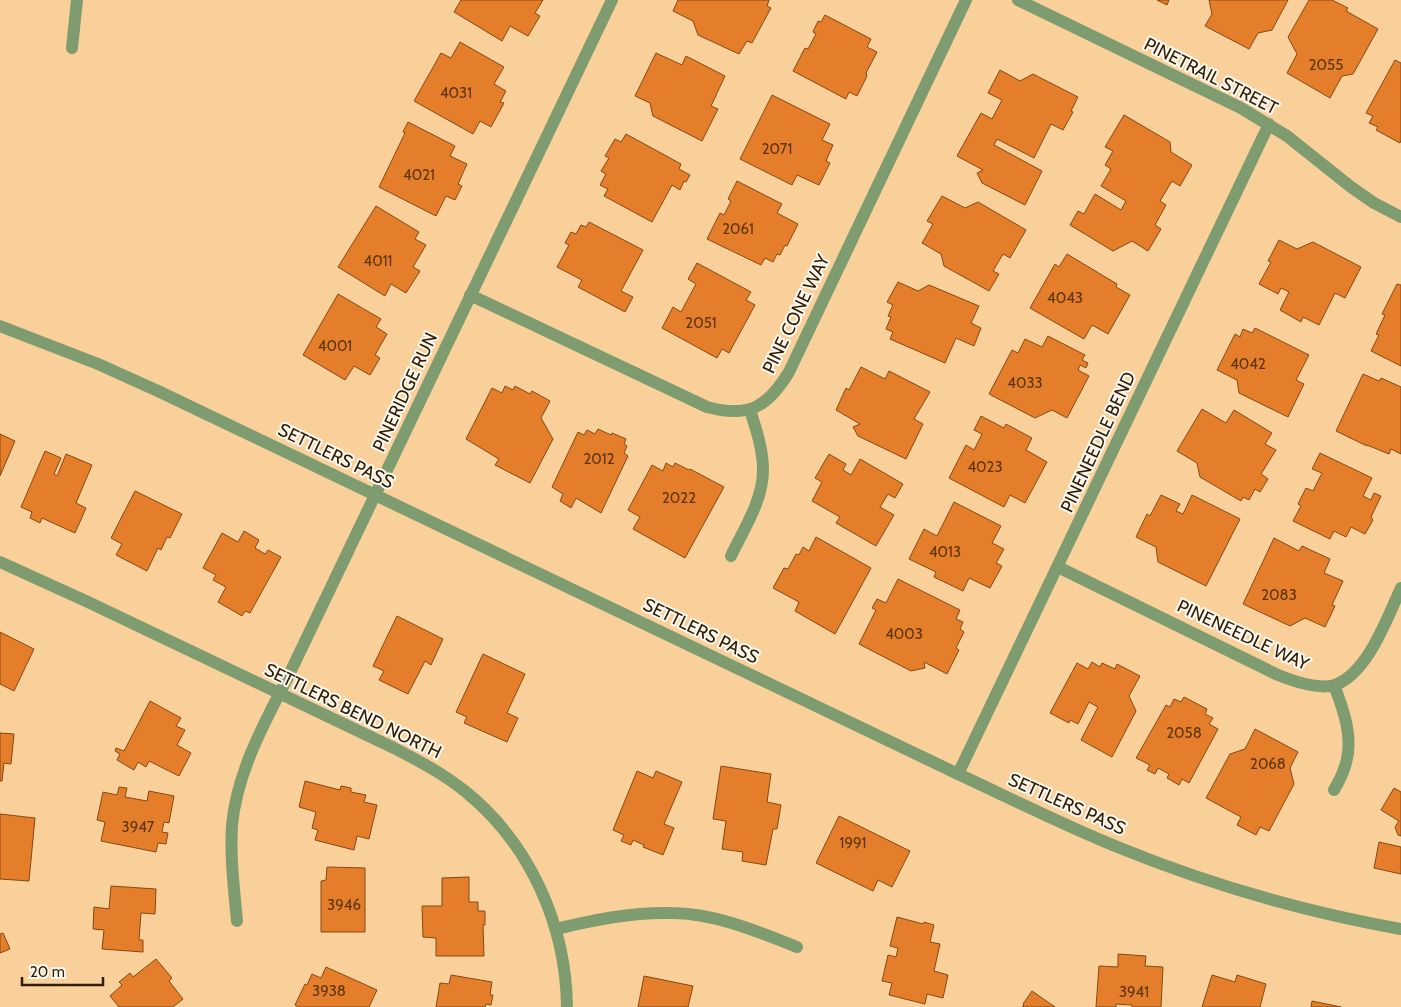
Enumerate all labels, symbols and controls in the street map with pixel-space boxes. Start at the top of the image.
street label: PINETRAIL STREET [1140,33,1282,119]
house number: 2055 [1309,56,1343,74]
house number: 4031 [440,84,472,102]
house number: 2071 [762,140,792,158]
house number: 4021 [403,166,435,184]
house number: 2061 [722,220,754,238]
street label: PINE CONE WAY [758,250,835,377]
house number: 4011 [364,252,392,270]
house number: 4043 [1047,289,1083,307]
house number: 2051 [685,314,717,332]
street label: PINERIDGE RUN [368,329,442,455]
house number: 4001 [318,337,352,355]
house number: 4042 [1230,355,1266,373]
street label: PINENEEDLE BEND [1056,368,1140,516]
house number: 4033 [1007,374,1043,392]
street label: SETTLERS PASS [275,419,397,493]
house number: 2012 [583,450,615,468]
house number: 4023 [967,458,1003,476]
house number: 2022 [662,489,696,507]
house number: 4013 [929,543,961,561]
house number: 2083 [1261,586,1297,604]
street label: SETTLERS PASS [640,594,762,668]
street label: PINENEEDLE WAY [1174,595,1313,675]
house number: 4003 [885,625,923,643]
street label: SETTLERS BEND NORTH [261,659,445,763]
house number: 2058 [1166,724,1202,742]
house number: 2068 [1250,755,1286,773]
street label: SETTLERS PASS [1005,768,1129,840]
house number: 3947 [122,818,155,836]
house number: 1991 [840,834,866,852]
house number: 3946 [327,896,361,914]
scale bar [22,954,104,986]
text: 20 m [30,963,65,981]
house number: 3938 [312,982,346,1000]
house number: 3941 [1119,983,1149,1001]

